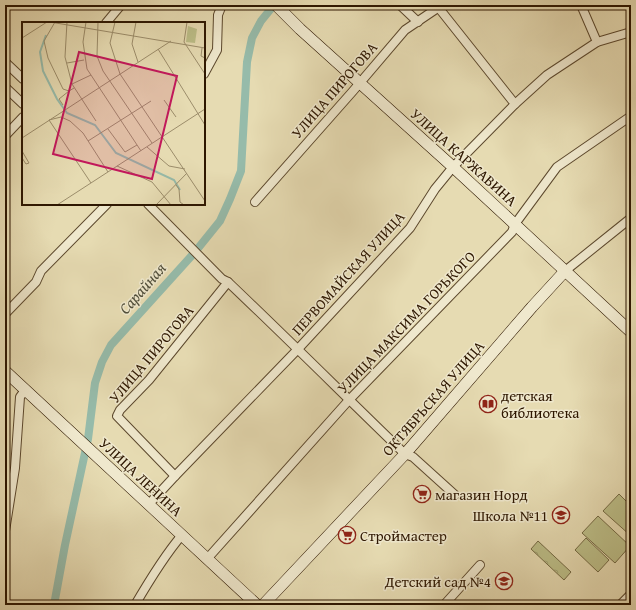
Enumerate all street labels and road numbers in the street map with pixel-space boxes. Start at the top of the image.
street label: УЛИЦА ПИРОГОВА [286,37,382,143]
street label: УЛИЦА КАРЖАВИНА [406,103,522,211]
street label: ПЕРВОМАЙСКАЯ УЛИЦА [287,207,409,339]
street label: УЛИЦА МАКСИМА ГОРЬКОГО [332,246,480,398]
street label: УЛИЦА ПИРОГОВА [104,301,198,407]
street label: ОКТЯБРЬСКАЯ УЛИЦА [377,336,489,460]
street label: УЛИЦА ЛЕНИНА [95,433,187,521]

